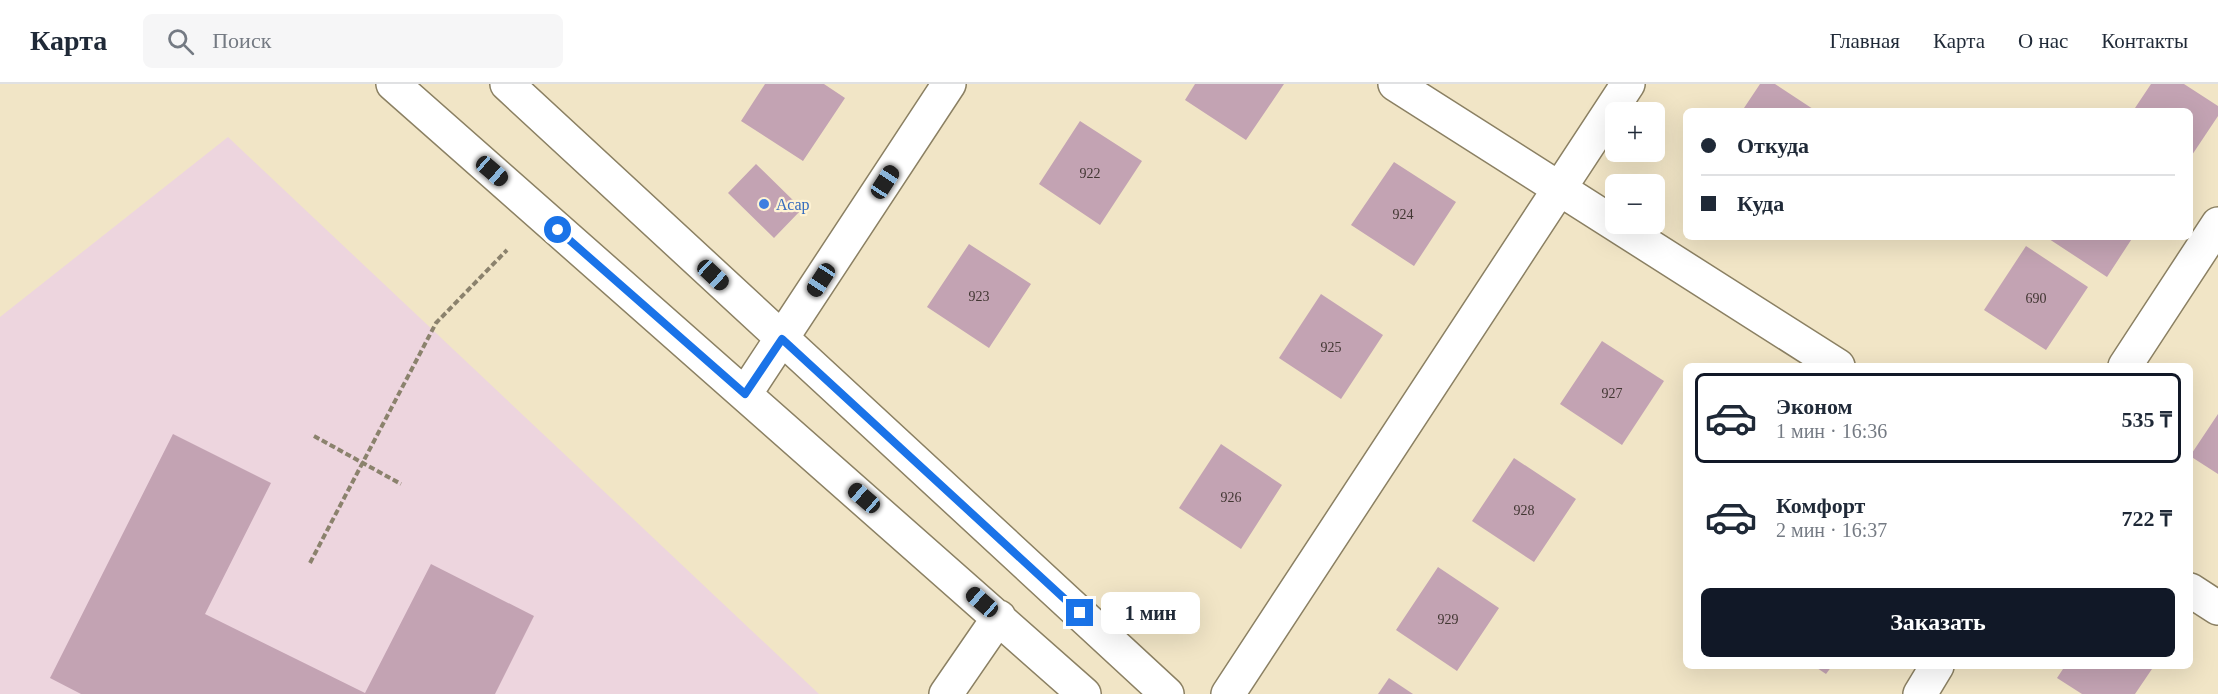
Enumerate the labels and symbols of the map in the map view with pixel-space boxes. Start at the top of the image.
car [473,152,511,190]
car [868,162,902,202]
house number: 922 [1080,166,1101,181]
place label: Асар [776,196,810,214]
marker: Асар [757,197,771,211]
house number: 924 [1393,207,1414,222]
route start [544,216,571,243]
car [694,256,732,294]
car [804,260,838,300]
house number: 923 [969,289,990,304]
house number: 690 [2026,291,2047,306]
house number: 925 [1321,340,1342,355]
house number: 927 [1602,386,1623,401]
car [845,479,883,517]
house number: 926 [1221,490,1242,505]
house number: 928 [1514,503,1535,518]
car [963,583,1001,621]
callout: 1 мин [1101,592,1200,634]
route end [1066,599,1093,626]
house number: 929 [1438,612,1459,627]

